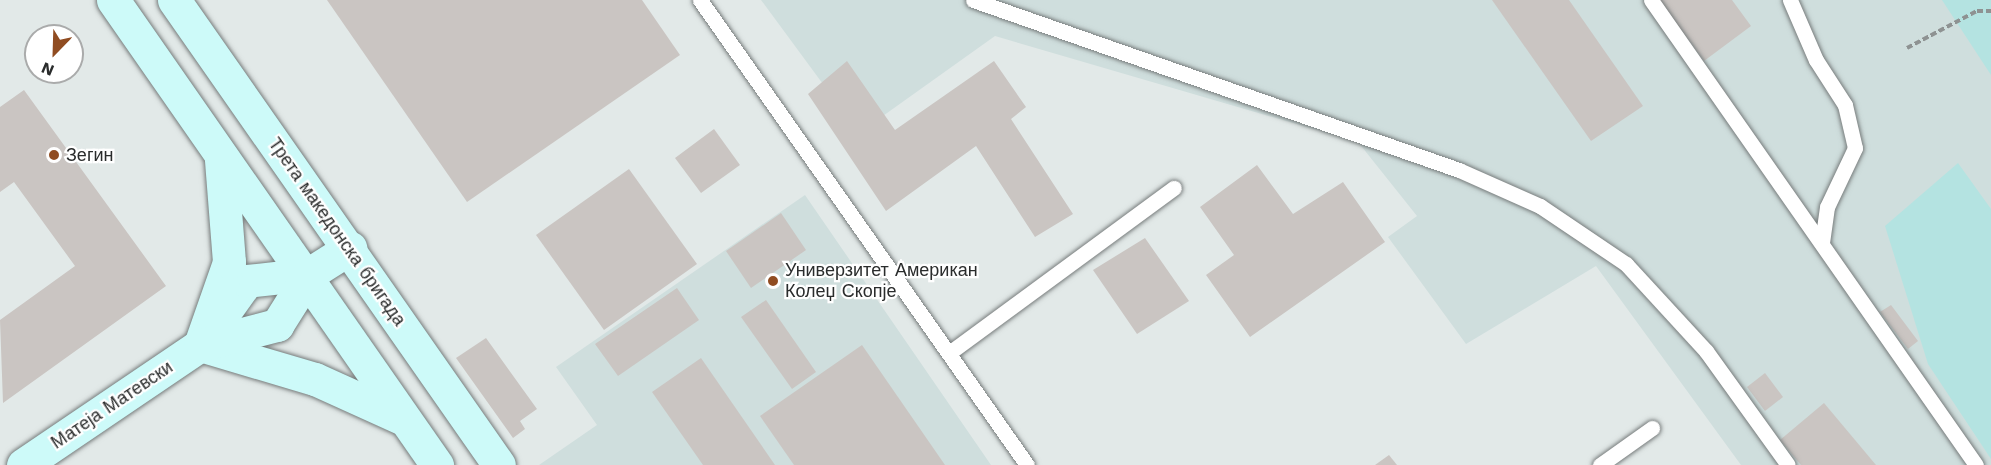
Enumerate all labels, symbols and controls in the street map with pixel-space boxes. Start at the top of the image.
north arrow [24,24,84,84]
text: N [38,58,57,80]
street label: Трета македонска бригада [264,134,410,330]
place label: Зегин [66,144,113,166]
marker: Зегин [47,148,61,162]
place label: Универзитет Американ Колеџ Скопје [785,260,978,302]
marker: Универзитет Американ Колеџ Скопје [766,274,780,288]
street label: Матеја Матевски [47,356,177,454]

